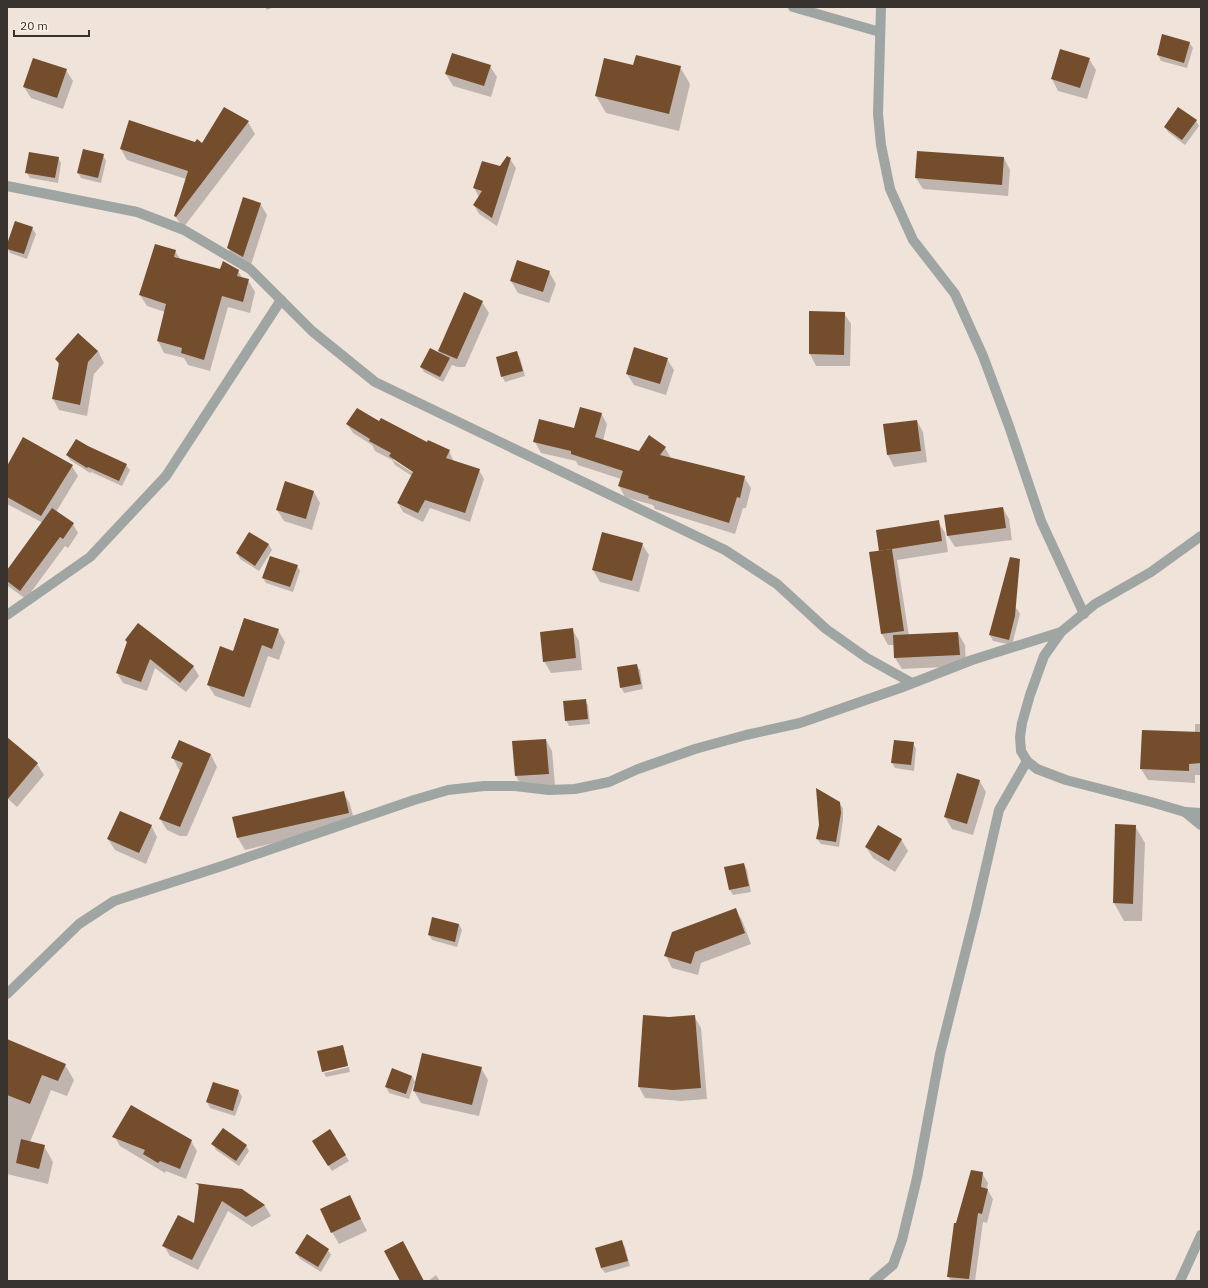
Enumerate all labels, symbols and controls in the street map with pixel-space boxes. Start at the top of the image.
scale bar [14,12,89,38]
text: 20 m [20,18,48,33]

